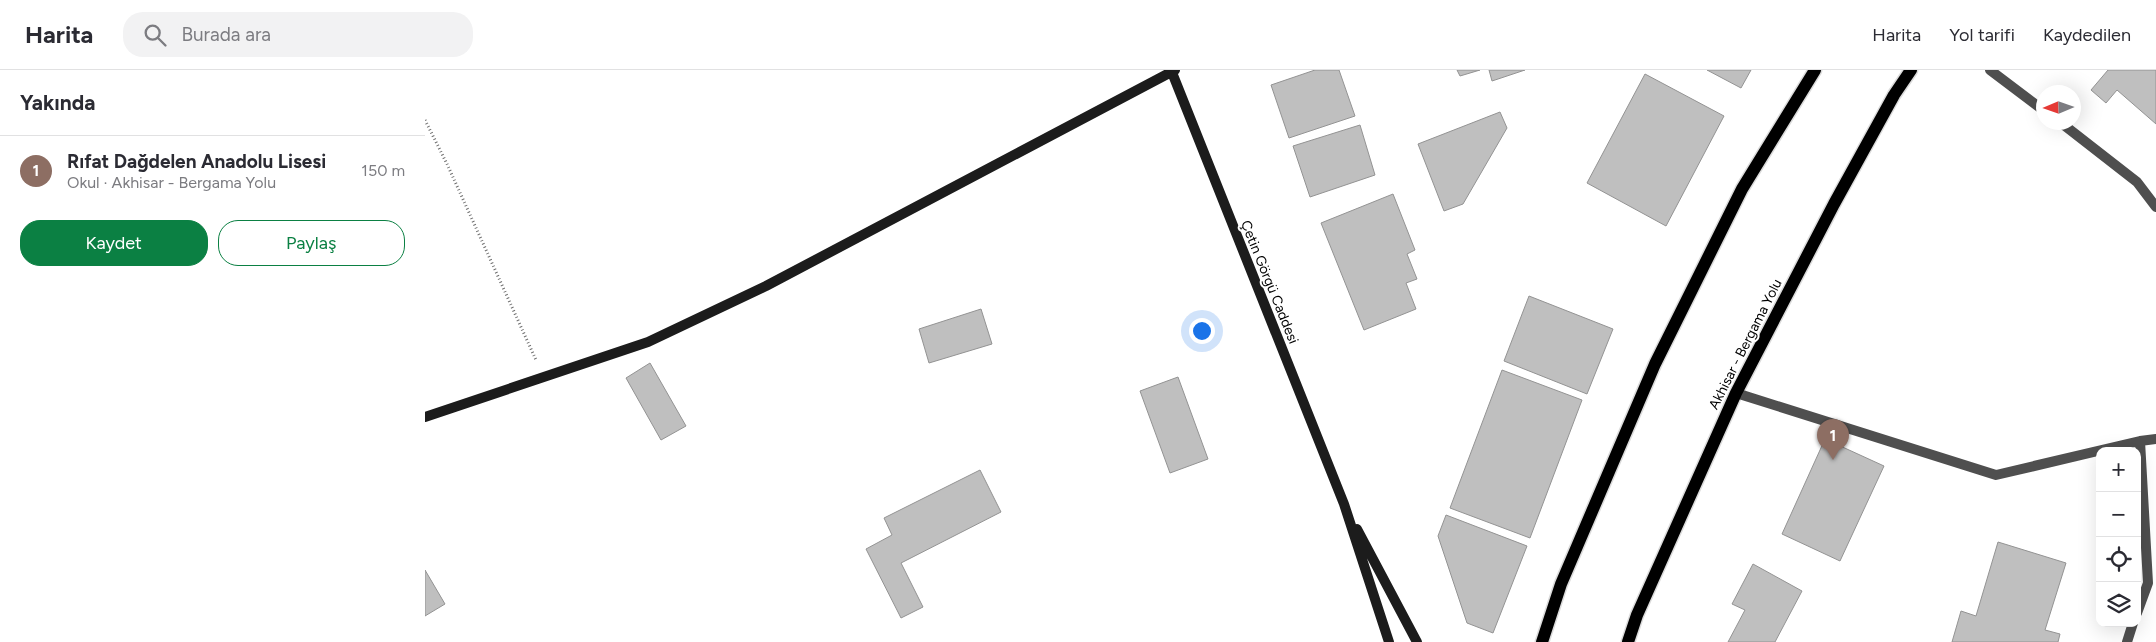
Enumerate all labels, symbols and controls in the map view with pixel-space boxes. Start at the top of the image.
search box [123,12,473,57]
text: Harita [25,20,93,49]
icon: search [141,21,169,49]
text: Burada ara [181,23,271,46]
text: Harita [1872,24,1921,46]
text: Yol tarifi [1949,24,2015,46]
text: Kaydedilen [2043,24,2131,46]
north arrow [2036,85,2081,130]
text: Yakında [20,90,95,115]
text: Rıfat Dağdelen Anadolu Lisesi [67,150,326,173]
text: 1 [33,161,39,180]
text: 150 m [361,161,405,180]
text: Okul · Akhisar - Bergama Yolu [67,173,276,192]
street label: Çetin Görgü Caddesi [1237,218,1302,346]
button: Kaydet [20,220,208,266]
button: Paylaş [218,220,405,266]
street label: Akhisar - Bergama Yolu [1705,276,1786,412]
your location [1189,318,1215,344]
pin: 1 [1817,419,1849,460]
map controls [2096,447,2141,627]
button: + [2096,447,2141,492]
button: − [2096,492,2141,537]
button: locate [2096,537,2141,582]
button: layers [2096,582,2141,627]

